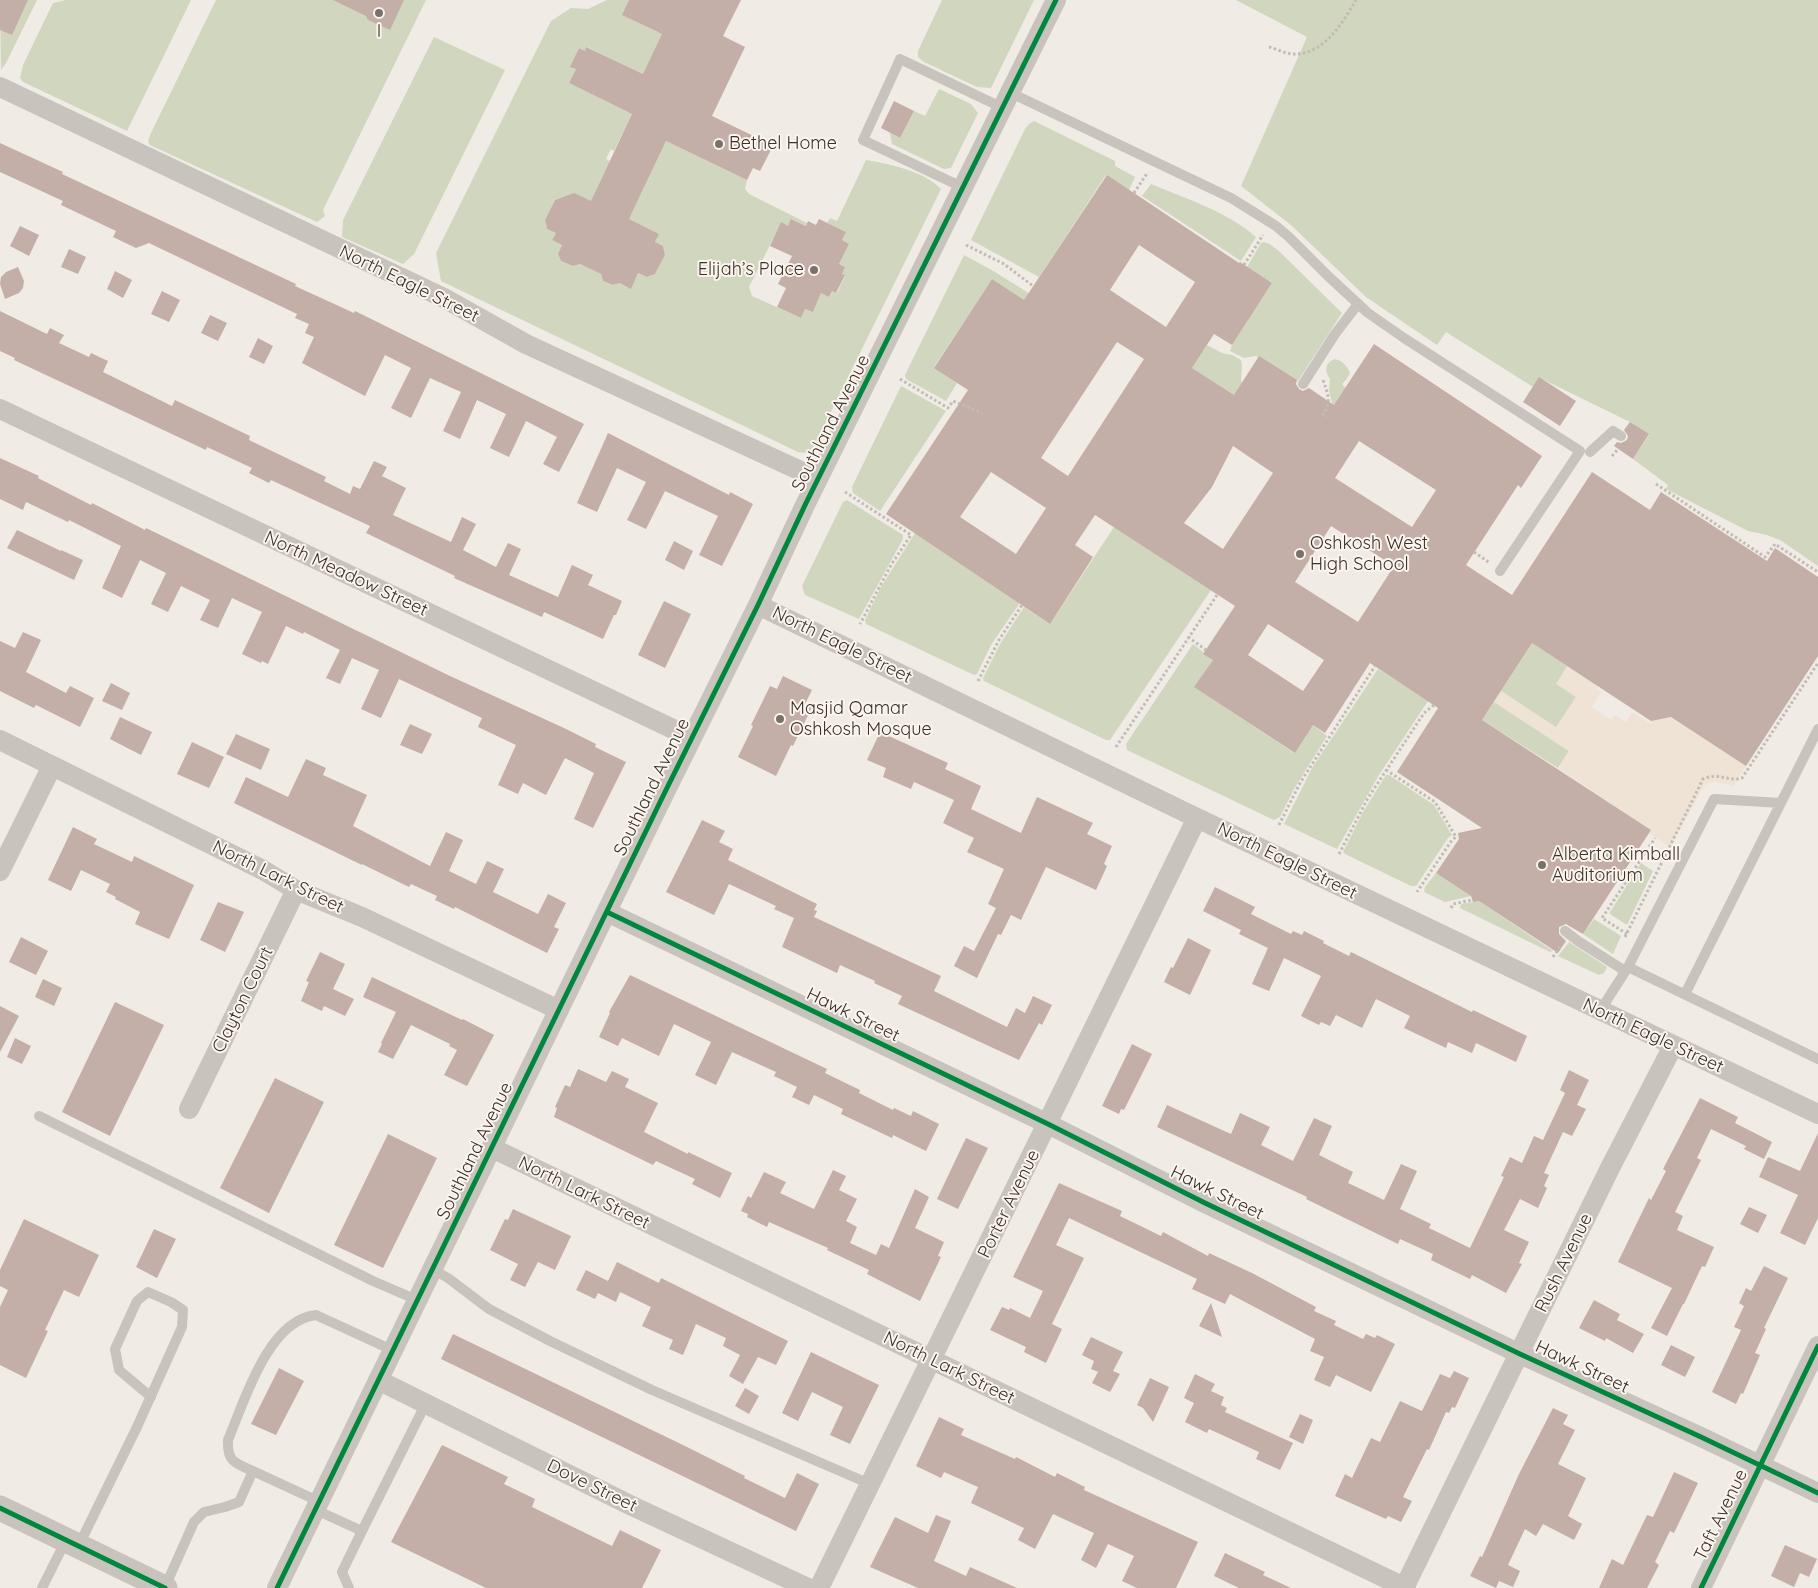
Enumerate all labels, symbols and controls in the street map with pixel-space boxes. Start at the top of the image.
marker: I [373,7,385,19]
place label: I [377,21,381,43]
place label: Bethel Home [729,133,837,155]
marker: Bethel Home [713,138,725,150]
street label: North Eagle Street [336,241,482,327]
place label: Elijah’s Place [698,259,804,281]
marker: Elijah’s Place [808,264,820,276]
street label: Southland Avenue [787,351,875,495]
street label: North Meadow Street [261,527,431,621]
place label: Oshkosh West High School [1310,533,1428,576]
marker: Oshkosh West High School [1294,548,1306,560]
street label: North Eagle Street [769,602,915,688]
place label: Masjid Qamar Oshkosh Mosque [790,698,932,741]
marker: Masjid Qamar Oshkosh Mosque [774,713,786,725]
street label: Southland Avenue [609,715,695,859]
street label: North Eagle Street [1214,818,1360,904]
street label: North Lark Street [209,836,347,918]
place label: Alberta Kimball Auditorium [1552,844,1680,886]
marker: Alberta Kimball Auditorium [1536,859,1548,871]
street label: Clayton Court [208,944,278,1056]
street label: Hawk Street [803,983,903,1047]
street label: North Eagle Street [1579,994,1727,1078]
street label: Southland Avenue [432,1079,518,1223]
street label: Porter Avenue [973,1146,1045,1262]
street label: North Lark Street [515,1152,653,1234]
street label: Hawk Street [1167,1161,1267,1225]
street label: Rush Avenue [1531,1210,1597,1316]
street label: North Lark Street [880,1327,1018,1409]
street label: Hawk Street [1532,1336,1632,1398]
street label: Dove Street [543,1455,641,1517]
street label: Taft Avenue [1690,1466,1752,1564]

